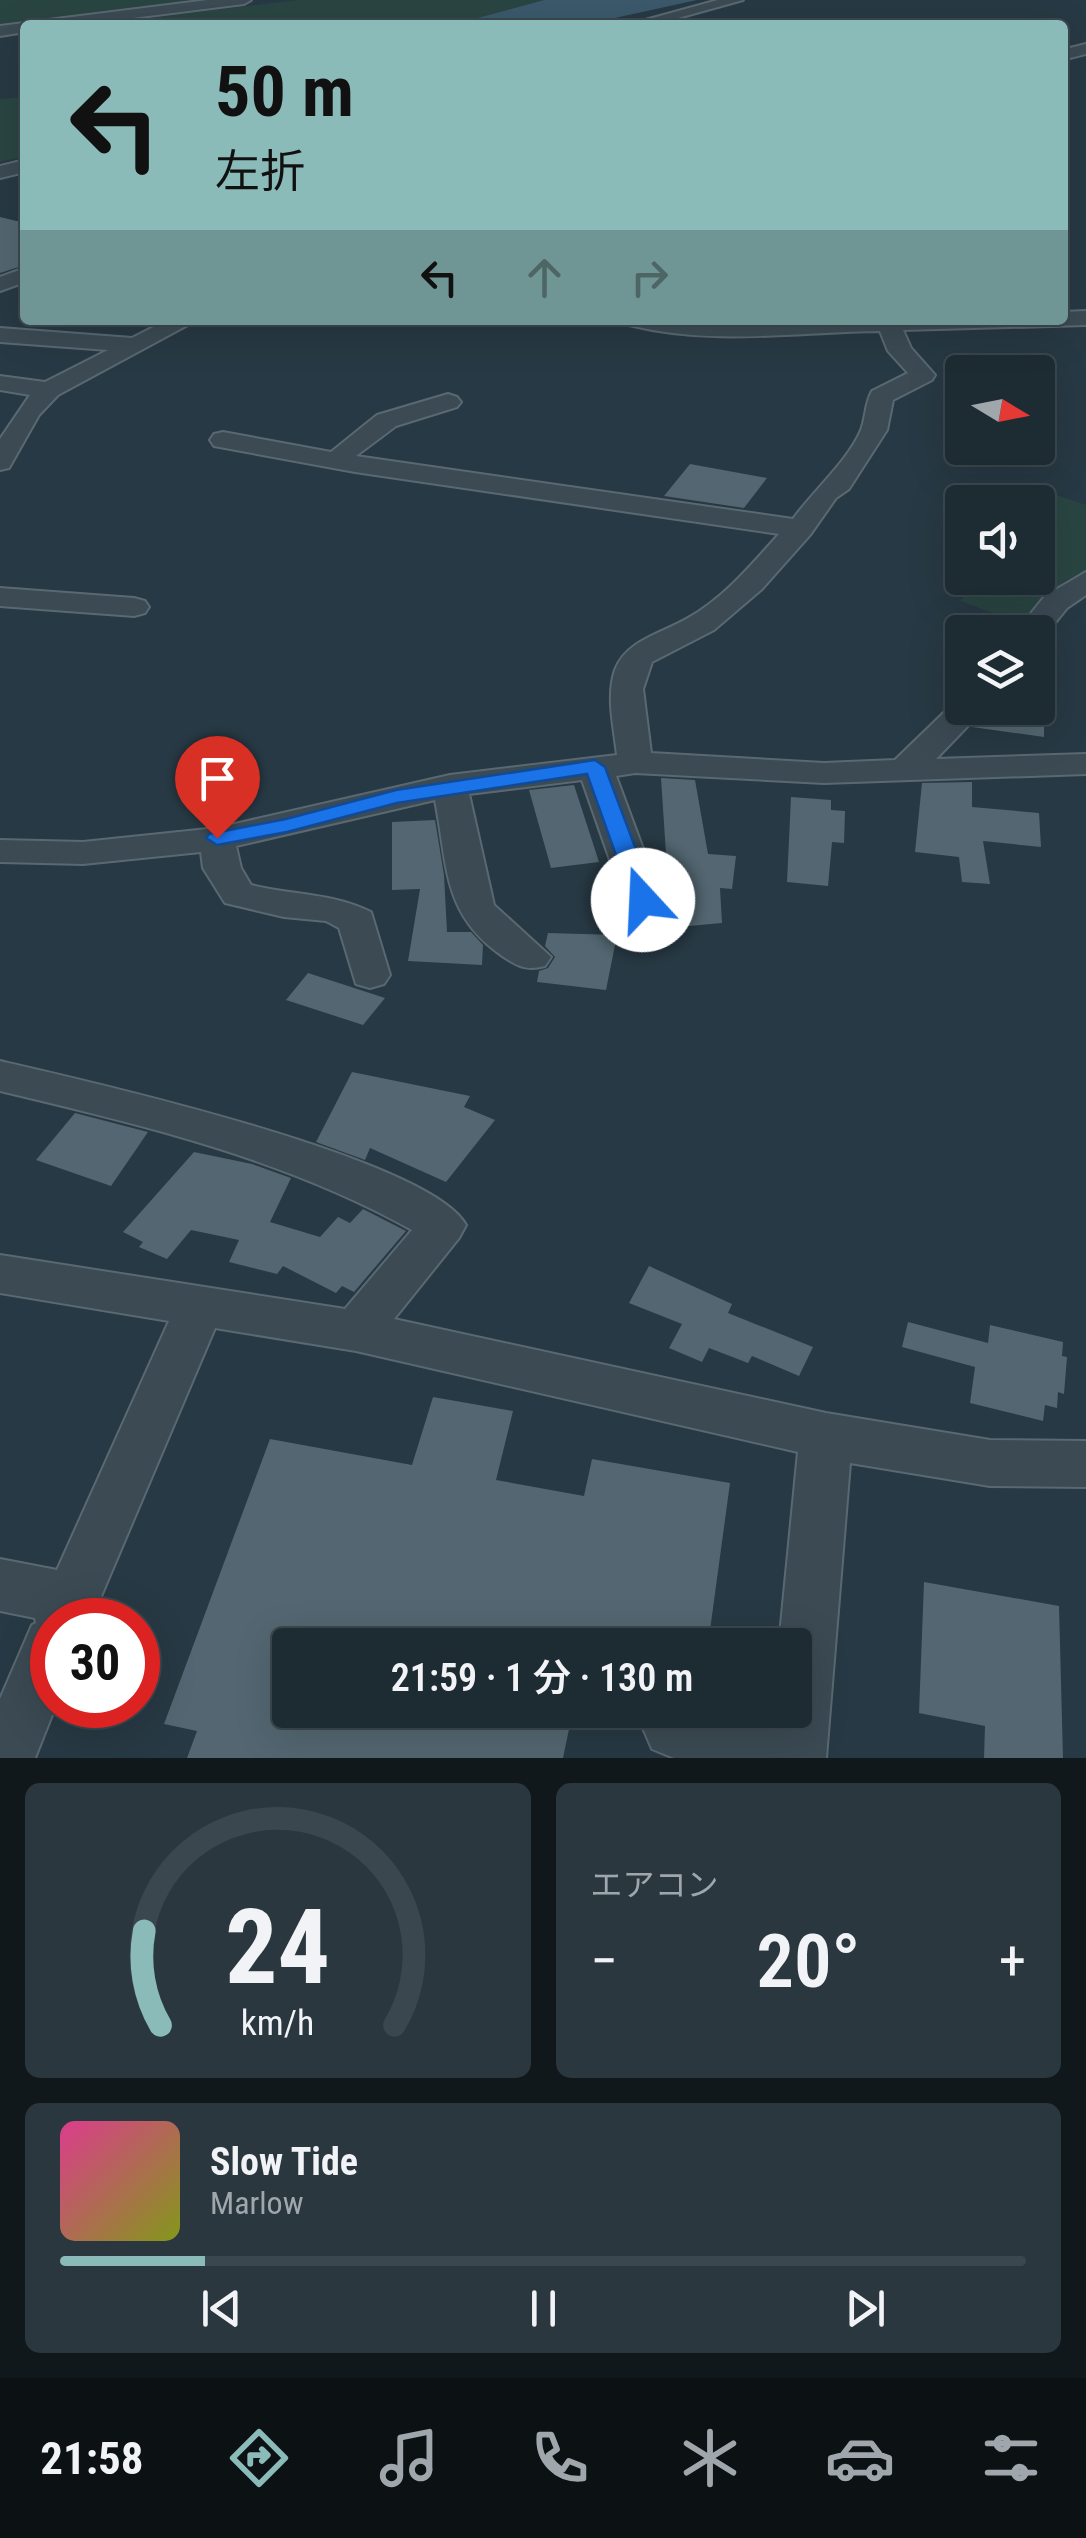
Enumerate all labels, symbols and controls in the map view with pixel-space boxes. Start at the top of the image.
text: 50 m [215,51,354,133]
icon: left [50,60,180,190]
text: 左折 [215,145,305,198]
icon: left [412,250,467,305]
icon: ahead [517,250,572,305]
icon: right [622,250,677,305]
north arrow [945,355,1055,465]
map controls [945,355,1055,725]
button: sound [945,485,1055,595]
button: layers [945,615,1055,725]
pin [175,736,260,839]
icon: arrive [190,751,245,806]
position arrow [591,848,695,952]
speed limit sign: 30 [30,1598,160,1728]
text: 21:59 · 1 分 · 130 m [391,1656,693,1700]
text: エアコン [591,1866,719,1904]
text: 24 [225,1887,330,2008]
text: 20° [756,1917,861,2005]
text: − [591,1929,618,1993]
text: + [999,1929,1026,1993]
text: km/h [241,2002,315,2044]
text: Slow Tide [210,2140,358,2184]
text: Marlow [210,2184,303,2222]
icon: previous [194,2281,249,2336]
icon: pause [516,2281,571,2336]
icon: next [838,2281,893,2336]
icon: directions [224,2423,294,2493]
icon: music [374,2423,444,2493]
icon: phone [525,2423,595,2493]
icon: climate [675,2423,745,2493]
icon: car [825,2423,895,2493]
icon: filters [976,2423,1046,2493]
text: 21:58 [40,2432,143,2485]

